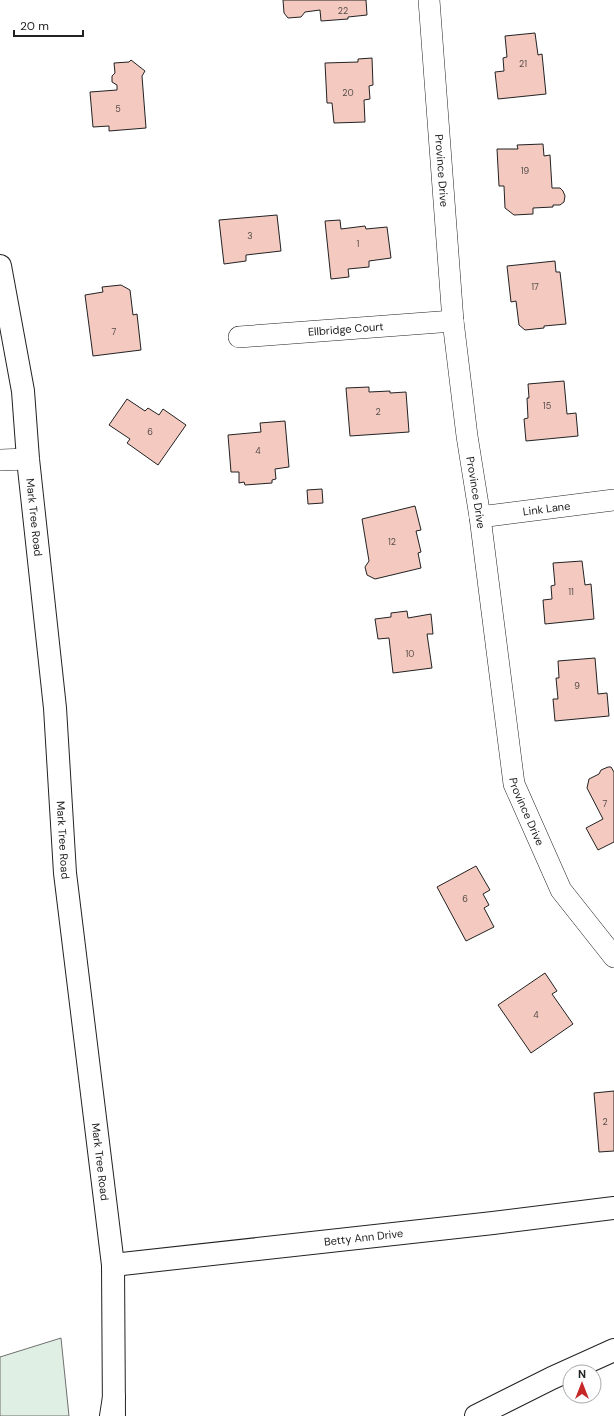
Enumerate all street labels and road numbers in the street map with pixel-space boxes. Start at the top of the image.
street label: Province Drive [432,134,451,207]
street label: Ellbridge Court [307,319,384,339]
street label: Province Drive [463,455,488,529]
street label: Mark Tree Road [23,478,46,557]
street label: Link Lane [522,499,571,519]
street label: Province Drive [506,777,547,848]
street label: Mark Tree Road [54,801,73,880]
street label: Mark Tree Road [89,1122,112,1202]
street label: Betty Ann Drive [323,1226,404,1249]

